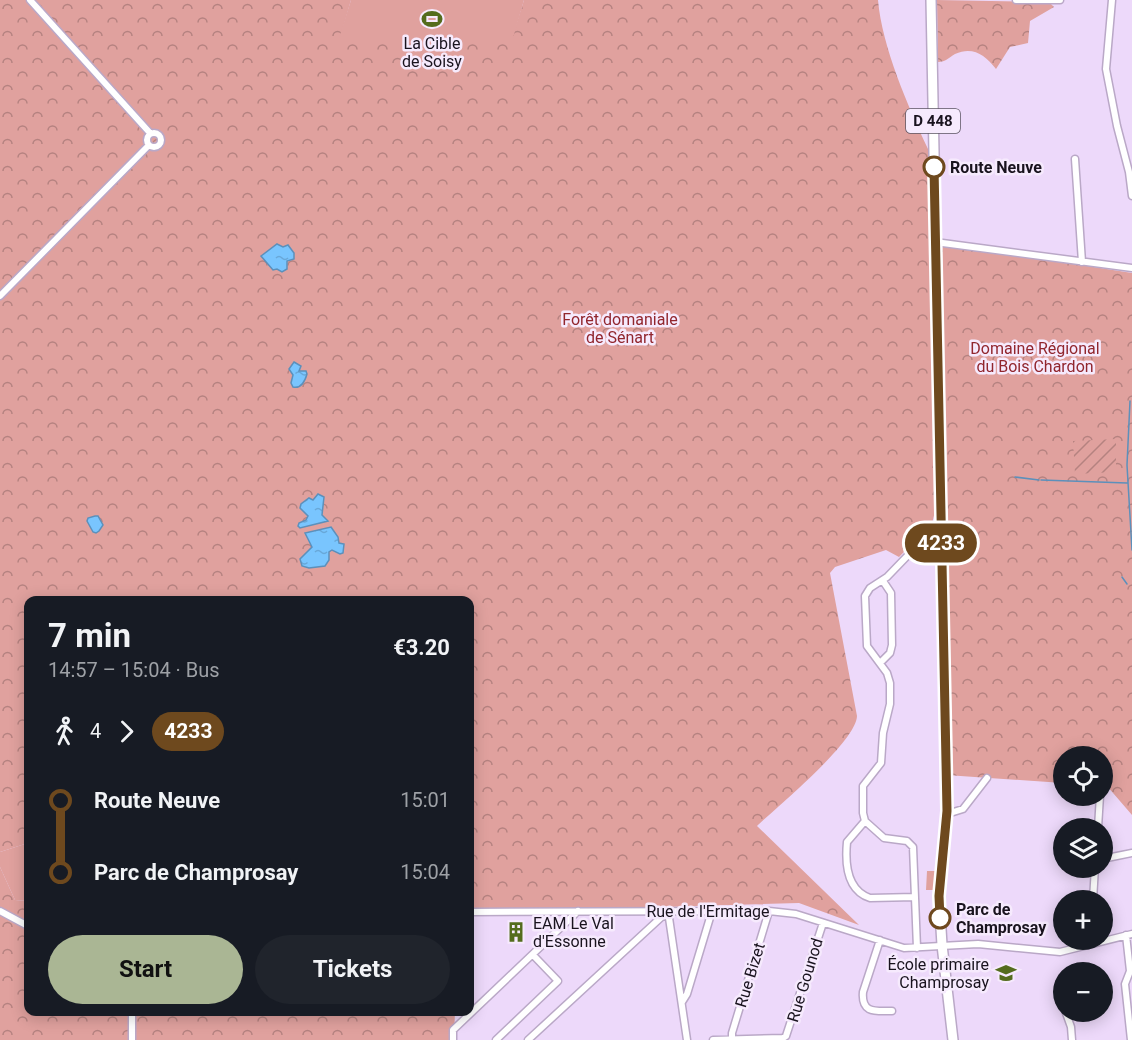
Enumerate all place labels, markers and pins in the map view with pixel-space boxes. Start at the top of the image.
sports icon: La Cible de Soisy [420,7,444,31]
place label: La Cible de Soisy [402,34,462,71]
marker: Route Neuve [923,156,945,178]
place label: Route Neuve [950,158,1042,177]
place label: Parc de Champrosay [956,900,1047,937]
marker: Parc de Champrosay [929,907,951,929]
place label: EAM Le Val d'Essonne [533,914,614,951]
building icon: EAM Le Val d'Essonne [504,920,528,944]
place label: École primaire Champrosay [888,955,989,992]
school or university icon: École primaire Champrosay [994,961,1018,985]

